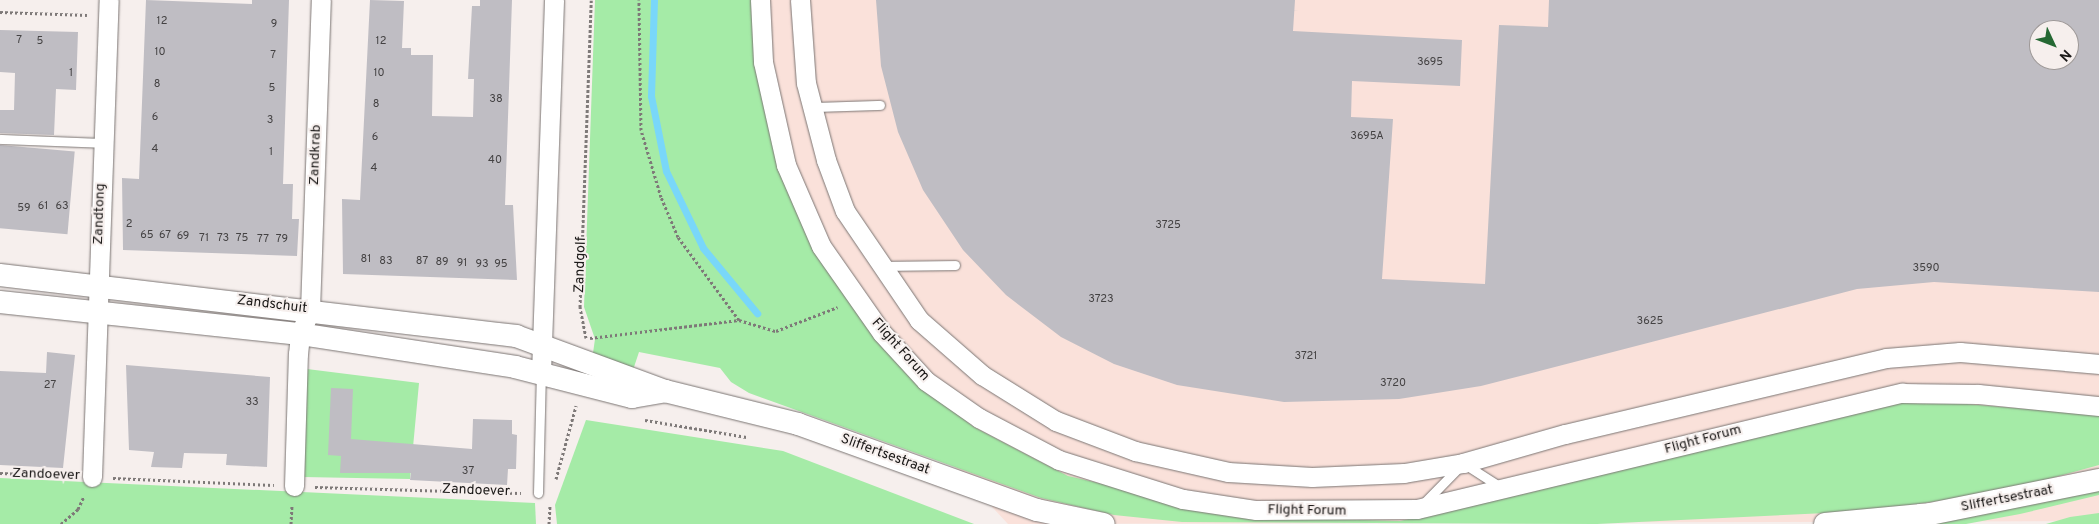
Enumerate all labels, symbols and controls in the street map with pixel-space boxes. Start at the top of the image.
house number: 12 [157,14,167,28]
house number: 9 [271,17,277,31]
north arrow [2029,20,2079,70]
house number: 7 [16,33,22,47]
house number: 5 [37,34,43,48]
house number: 12 [376,34,386,48]
house number: 10 [154,45,166,59]
text: N [2055,45,2074,64]
house number: 7 [270,48,276,62]
house number: 3695 [1417,55,1443,69]
house number: 1 [69,66,73,80]
house number: 10 [373,66,385,80]
house number: 8 [154,77,160,91]
house number: 5 [269,81,275,95]
house number: 38 [489,92,503,106]
house number: 8 [373,97,379,111]
house number: 6 [152,110,158,124]
house number: 3 [267,113,273,127]
street label: Zandkrab [307,124,325,186]
house number: 3695A [1350,129,1384,143]
house number: 6 [372,130,378,144]
house number: 4 [152,142,158,156]
house number: 1 [269,145,273,159]
house number: 40 [488,153,502,167]
house number: 4 [371,161,377,175]
street label: Zandtong [91,183,109,245]
house number: 61 [38,199,48,213]
house number: 63 [55,199,69,213]
house number: 59 [17,201,31,215]
house number: 2 [126,217,132,231]
house number: 3725 [1155,218,1181,232]
house number: 65 [140,228,154,242]
house number: 67 [159,228,171,242]
house number: 69 [177,229,189,243]
house number: 71 [199,231,209,245]
house number: 73 [217,231,229,245]
house number: 75 [236,231,248,245]
house number: 77 [257,232,269,246]
house number: 79 [276,232,288,246]
street label: Zandgolf [572,236,590,294]
house number: 81 [361,252,371,266]
house number: 83 [379,254,393,268]
house number: 87 [416,254,428,268]
house number: 89 [435,255,449,269]
house number: 91 [457,256,467,270]
house number: 93 [475,257,489,271]
house number: 95 [494,257,508,271]
house number: 3590 [1913,261,1939,275]
street label: Zandschuit [236,292,308,318]
house number: 3723 [1088,292,1114,306]
house number: 3625 [1637,314,1663,328]
street label: Flight Forum [867,315,933,385]
house number: 3721 [1295,349,1317,363]
house number: 3720 [1380,376,1406,390]
house number: 27 [44,378,56,392]
house number: 33 [245,395,259,409]
street label: Flight Forum [1663,422,1743,458]
street label: Sliffertsestraat [838,431,932,479]
house number: 37 [462,464,474,478]
street label: Zandoever [12,465,80,485]
street label: Zandoever [442,481,510,501]
street label: Sliffertsestraat [1959,482,2055,516]
street label: Flight Forum [1267,502,1347,520]

